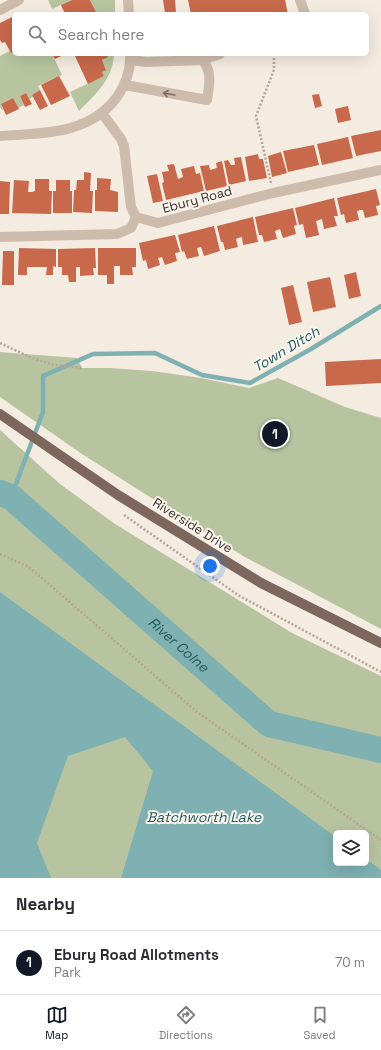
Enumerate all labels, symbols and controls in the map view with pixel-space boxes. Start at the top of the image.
search box [12,12,369,56]
icon: search [26,23,48,45]
text: Search here [58,25,144,44]
one-way arrow [163,90,176,98]
street label: Ebury Road [160,182,234,217]
water label: Town Ditch [249,322,323,376]
pin: 1 [262,419,288,449]
street label: Riverside Drive [150,494,236,557]
your location [200,556,220,576]
water label: River Colne [145,613,213,676]
water label: Batchworth Lake [147,808,262,826]
map controls [333,830,369,866]
button: layers [333,830,369,866]
text: Nearby [16,893,75,915]
text: Ebury Road Allotments [54,945,219,964]
text: 1 [26,954,32,971]
text: 70 m [335,954,365,971]
text: Park [54,964,81,981]
tab: Map [45,1004,68,1042]
tab: Directions [159,1004,213,1042]
tab: Saved [304,1004,336,1042]

